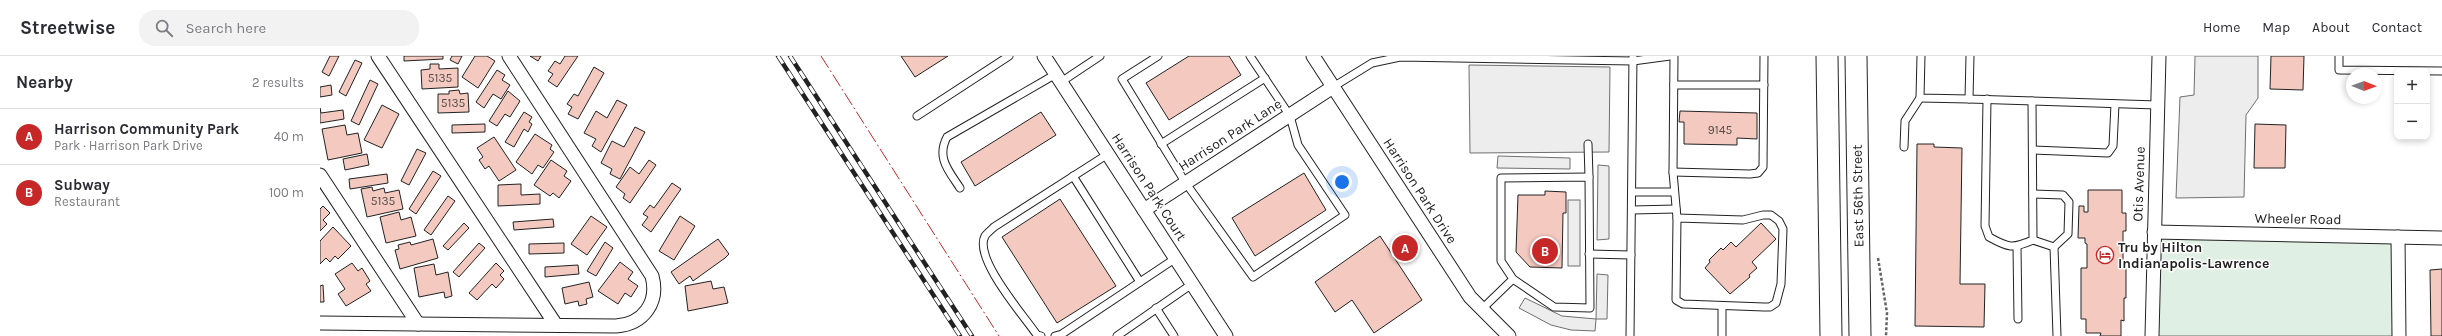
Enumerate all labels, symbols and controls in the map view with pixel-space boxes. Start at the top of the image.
search box [139,10,419,46]
text: Streetwise [20,17,115,39]
icon: search [153,17,175,39]
text: Search here [185,19,266,37]
text: Home [2203,19,2240,36]
text: Map [2262,19,2290,36]
text: About [2312,19,2350,36]
text: Contact [2372,19,2422,36]
north arrow [2346,68,2382,104]
map controls [2394,68,2430,140]
button: + [2394,68,2430,104]
house number: 5135 [428,71,453,85]
text: Nearby [16,72,73,92]
text: 2 results [252,75,304,90]
street label: Harrison Park Lane [1175,95,1285,175]
house number: 5135 [441,96,466,110]
button: − [2394,104,2430,140]
text: Harrison Community Park [54,120,239,138]
house number: 9145 [1708,123,1732,137]
text: A [25,129,33,144]
text: 40 m [274,129,304,144]
street label: Harrison Park Court [1108,130,1190,244]
street label: Harrison Park Drive [1379,135,1461,247]
text: Park · Harrison Park Drive [54,138,203,153]
street label: East 56th Street [1849,144,1867,248]
street label: Otis Avenue [2129,146,2149,222]
your location [1332,172,1352,192]
text: Subway [54,176,110,194]
text: B [25,185,33,200]
text: 100 m [269,185,304,200]
text: Restaurant [54,194,120,209]
house number: 5135 [371,194,396,208]
street label: Wheeler Road [2254,210,2342,228]
pin: A [1392,233,1418,263]
pin: B [1532,236,1558,266]
place label: Tru by Hilton Indianapolis-Lawrence [2118,239,2269,272]
hotel icon: Tru by Hilton Indianapolis-Lawrence [2095,245,2115,265]

